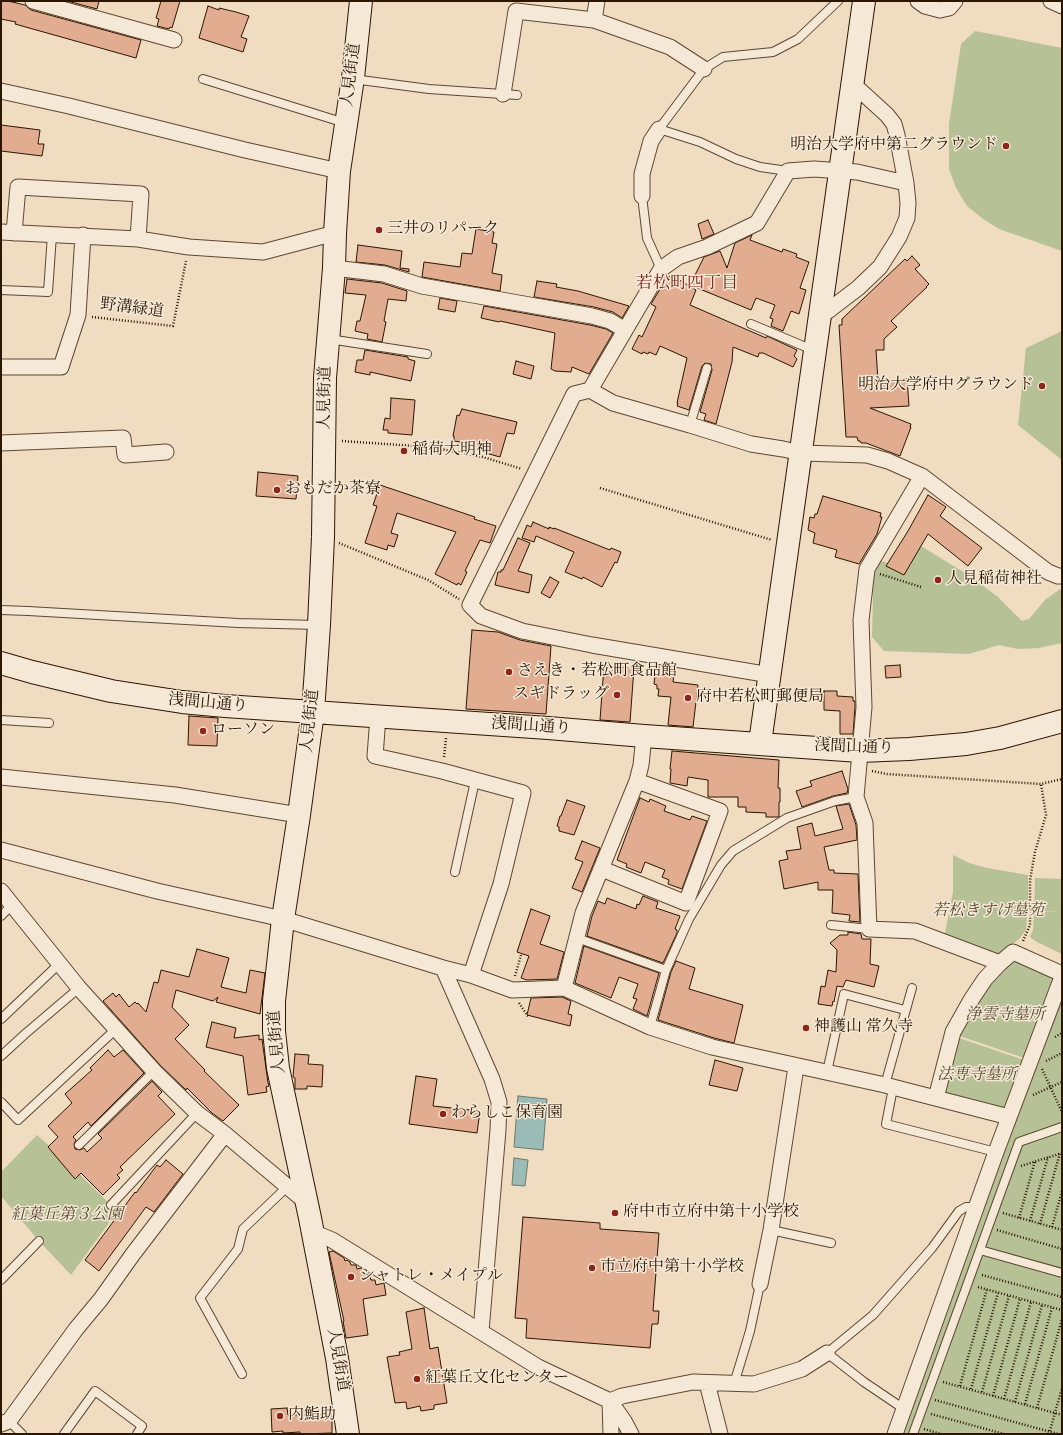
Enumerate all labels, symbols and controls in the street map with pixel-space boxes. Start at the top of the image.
street label: 人見街道 [339,42,365,108]
place label: 明治大学府中第二グラウンド [790,136,998,156]
marker: 明治大学府中第二グラウンド [1001,141,1011,151]
place label: 三井のリパーク [387,220,499,240]
marker: 三井のリパーク [374,225,384,235]
district label: 若松町四丁目 [636,275,738,295]
street label: 野溝緑道 [99,296,165,322]
street label: 人見街道 [316,366,336,430]
place label: 明治大学府中グラウンド [858,376,1034,396]
marker: 明治大学府中グラウンド [1037,381,1047,391]
place label: 稲荷大明神 [412,441,492,461]
marker: 稲荷大明神 [399,446,409,456]
place label: おもだか茶寮 [285,480,381,500]
marker: おもだか茶寮 [272,485,282,495]
place label: 人見稲荷神社 [946,570,1042,590]
marker: 人見稲荷神社 [933,575,943,585]
place label: さえき・若松町食品館 [517,662,677,682]
marker: さえき・若松町食品館 [504,667,514,677]
place label: スギドラッグ [513,685,609,705]
street label: 人見街道 [298,688,324,754]
place label: 府中若松町郵便局 [696,688,824,708]
marker: スギドラッグ [612,690,622,700]
street label: 浅間山通り [167,691,249,717]
marker: 府中若松町郵便局 [683,693,693,703]
street label: 浅間山通り [490,715,572,739]
place label: ローソン [211,721,275,741]
marker: ローソン [198,726,208,736]
street label: 浅間山通り [814,737,894,759]
park label: 若松きすげ墓苑 [932,902,1044,922]
park label: 浄雲寺墓所 [965,1006,1045,1026]
street label: 人見街道 [266,1009,290,1075]
place label: 神護山 常久寺 [814,1018,913,1038]
marker: 神護山 常久寺 [801,1023,811,1033]
park label: 法専寺墓所 [937,1066,1017,1086]
place label: わらしこ保育園 [451,1104,563,1124]
marker: わらしこ保育園 [438,1109,448,1119]
place label: 府中市立府中第十小学校 [623,1203,799,1223]
park label: 紅葉丘第３公園 [11,1206,123,1226]
marker: 府中市立府中第十小学校 [610,1208,620,1218]
place label: 市立府中第十小学校 [600,1258,744,1278]
marker: 市立府中第十小学校 [587,1263,597,1273]
place label: シャトレ・メイプル [359,1267,503,1287]
marker: シャトレ・メイプル [346,1272,356,1282]
street label: 人見街道 [322,1327,352,1393]
place label: 紅葉丘文化センター [425,1369,569,1389]
marker: 紅葉丘文化センター [412,1374,422,1384]
place label: 内鮨助 [288,1406,336,1426]
marker: 内鮨助 [275,1411,285,1421]

